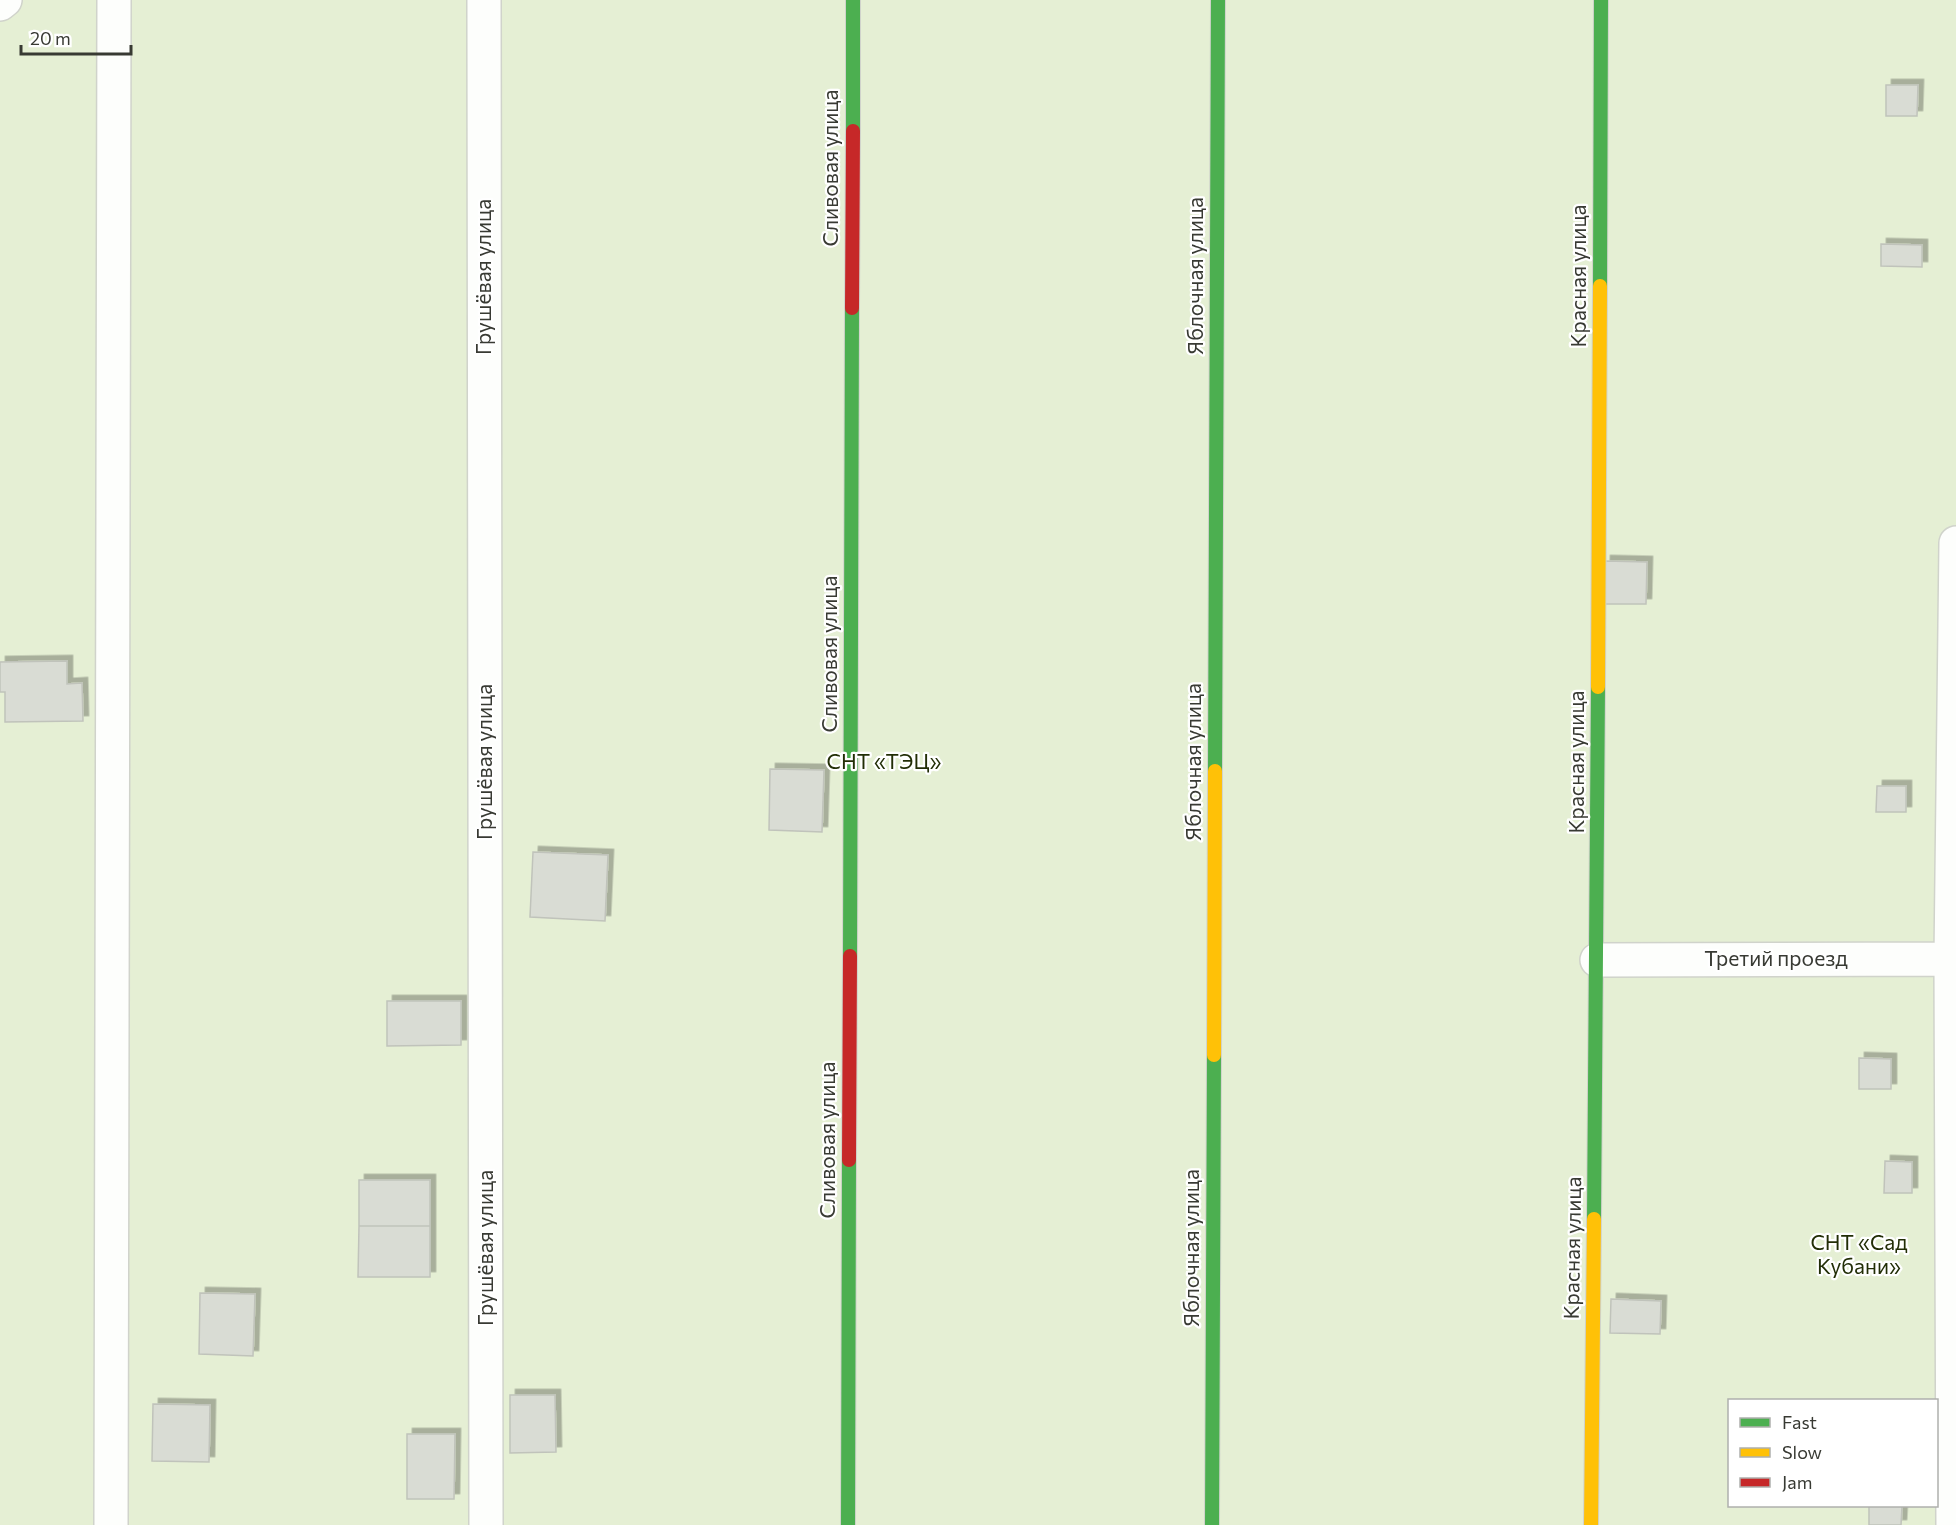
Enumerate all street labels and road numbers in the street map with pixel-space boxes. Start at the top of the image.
street label: Сливовая улица [817,90,842,246]
street label: Яблочная улица [1182,197,1207,355]
street label: Грушёвая улица [470,199,495,355]
street label: Красная улица [1565,205,1590,347]
street label: Сливовая улица [816,576,841,732]
street label: Яблочная улица [1180,683,1205,841]
street label: Грушёвая улица [471,684,496,840]
street label: Красная улица [1563,691,1588,833]
street label: Третий проезд [1704,945,1848,970]
street label: Сливовая улица [814,1062,839,1218]
street label: Яблочная улица [1178,1169,1203,1327]
street label: Грушёвая улица [472,1170,497,1326]
street label: Красная улица [1558,1176,1585,1320]

